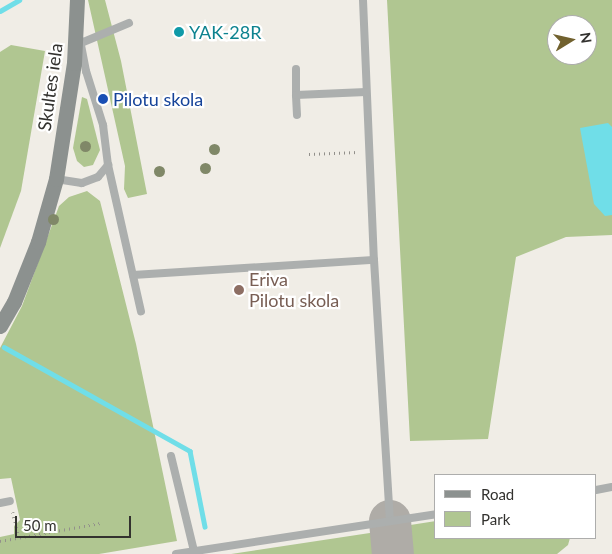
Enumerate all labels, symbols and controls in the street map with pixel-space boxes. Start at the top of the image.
north arrow [547,15,597,65]
place label: YAK-28R [189,21,261,43]
marker: YAK-28R [173,26,185,38]
text: N [577,31,596,44]
street label: Skultes iela [33,42,67,132]
place label: Pilotu skola [113,88,203,110]
marker: Pilotu skola [97,93,109,105]
place label: Eriva Pilotu skola [249,269,339,312]
marker: Eriva Pilotu skola [233,284,245,296]
legend [434,474,597,539]
text: Road [481,485,514,503]
scale bar [18,506,134,538]
text: Park [481,510,510,528]
text: 50 m [23,516,57,534]

